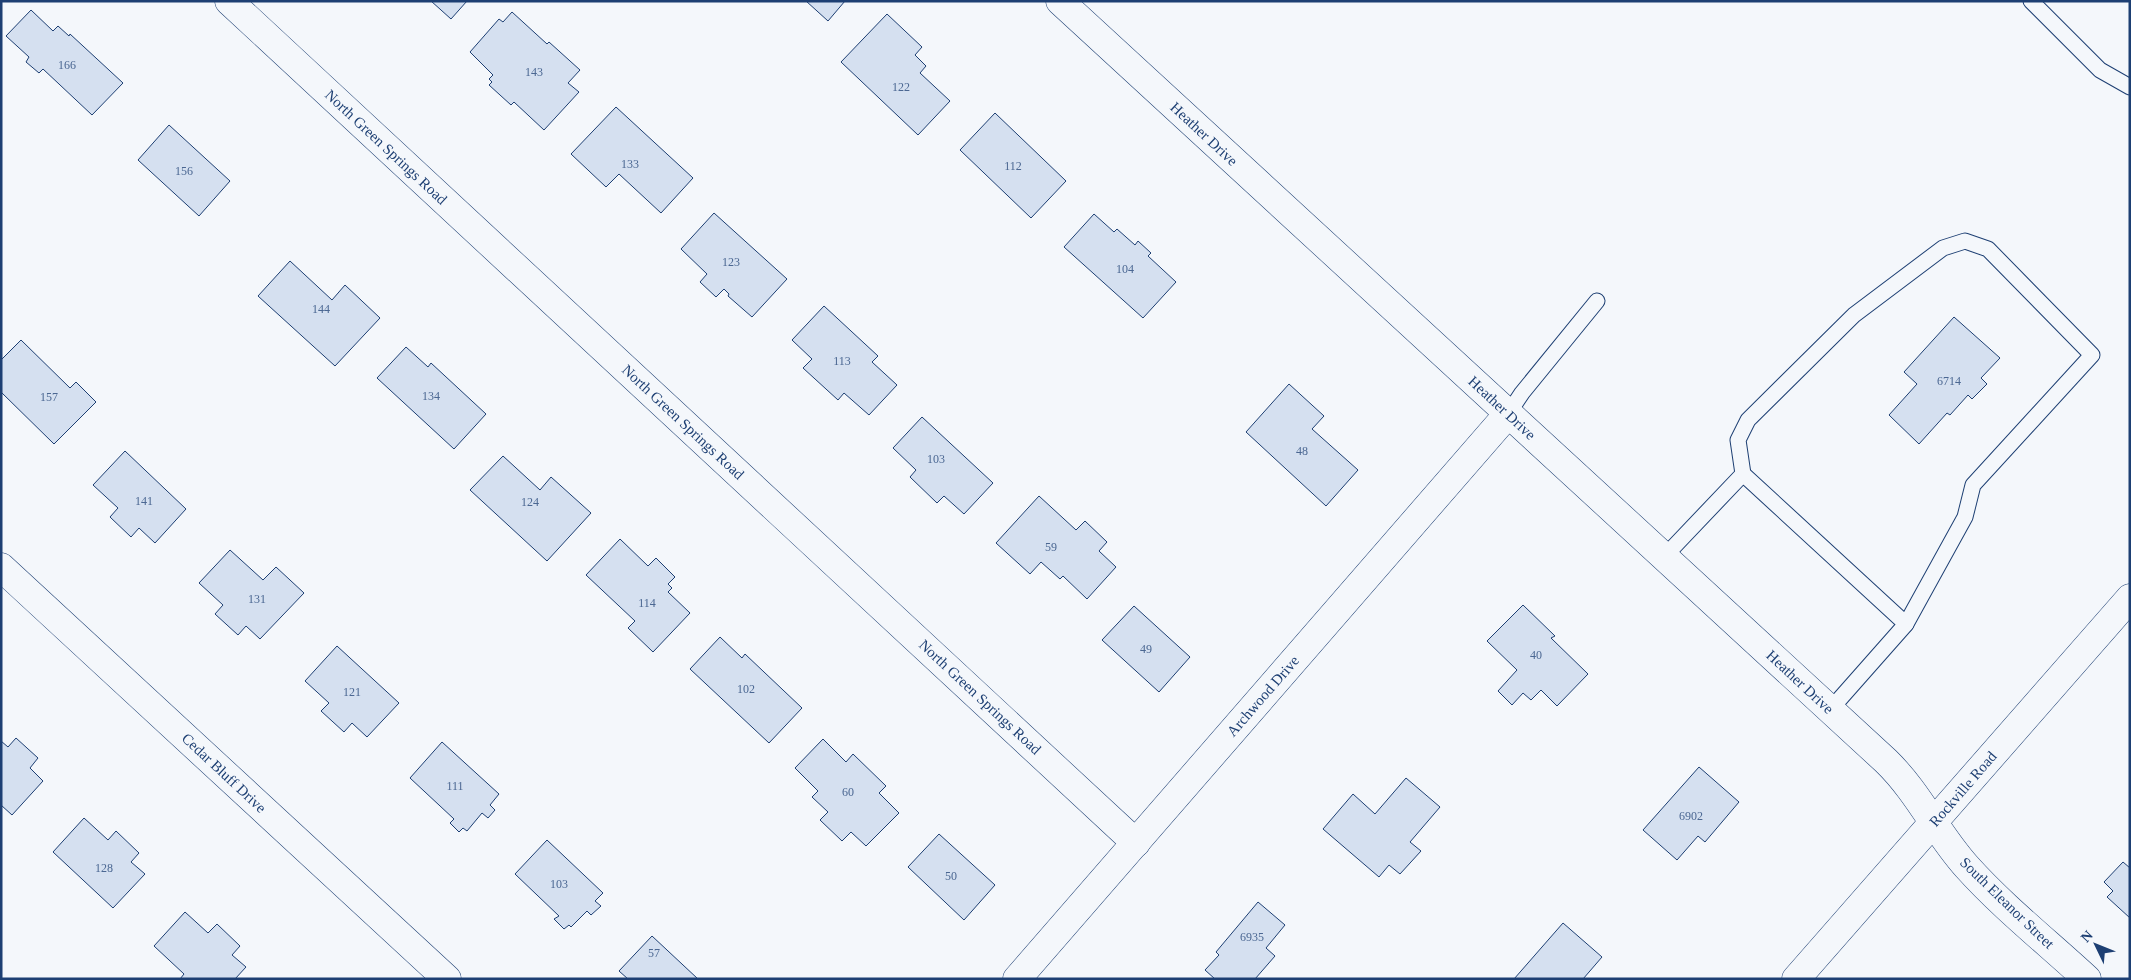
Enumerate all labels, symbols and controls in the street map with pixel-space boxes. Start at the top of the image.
house number: 166 [58,58,76,72]
house number: 143 [525,65,543,79]
house number: 122 [892,80,910,94]
street label: North Green Springs Road [322,86,450,208]
street label: Heather Drive [1167,99,1241,169]
house number: 133 [621,157,639,171]
house number: 112 [1004,159,1022,173]
house number: 156 [175,164,193,178]
house number: 123 [722,255,740,269]
house number: 104 [1116,262,1134,276]
house number: 144 [312,302,330,316]
house number: 113 [833,354,851,368]
street label: North Green Springs Road [619,361,747,483]
street label: Heather Drive [1465,373,1539,443]
house number: 6714 [1937,374,1961,388]
house number: 134 [422,389,440,403]
house number: 157 [40,390,58,404]
house number: 48 [1296,444,1308,458]
house number: 103 [927,452,945,466]
house number: 141 [135,494,153,508]
house number: 124 [521,495,539,509]
house number: 59 [1045,540,1057,554]
house number: 131 [248,592,266,606]
house number: 114 [638,596,656,610]
street label: North Green Springs Road [916,636,1044,758]
house number: 49 [1140,642,1152,656]
street label: Heather Drive [1763,647,1837,717]
house number: 40 [1530,648,1542,662]
street label: Archwood Drive [1224,652,1302,739]
house number: 102 [737,682,755,696]
house number: 121 [343,685,361,699]
street label: Cedar Bluff Drive [179,730,270,816]
street label: Rockville Road [1926,748,2000,830]
house number: 111 [446,779,464,793]
house number: 60 [842,785,854,799]
house number: 6902 [1679,809,1703,823]
street label: South Eleanor Street [1957,854,2058,952]
house number: 128 [95,861,113,875]
house number: 50 [945,869,957,883]
house number: 103 [550,877,568,891]
north arrow [2071,920,2121,970]
text: N [2078,928,2096,945]
house number: 6935 [1240,930,1264,944]
house number: 57 [648,946,660,960]

